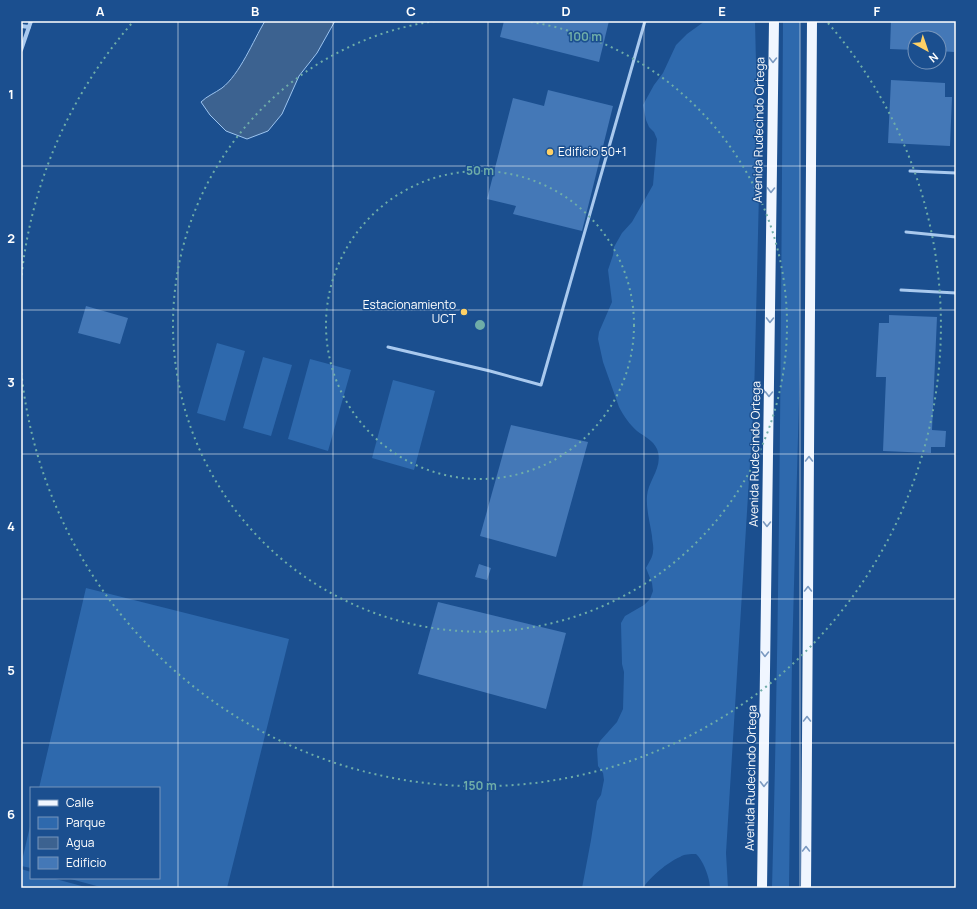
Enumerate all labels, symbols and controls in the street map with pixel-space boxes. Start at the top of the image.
text: A [96,2,105,20]
text: B [251,2,259,20]
text: C [406,2,416,20]
text: D [561,2,571,20]
text: E [718,2,726,20]
text: F [874,2,881,20]
text: 100 m [568,28,602,45]
north arrow [907,30,947,70]
text: N [926,50,942,66]
street label: Avenida Rudecindo Ortega [749,57,768,203]
one-way arrow [769,57,777,63]
text: 1 [8,85,14,103]
place label: Edificio 50+1 [558,143,627,160]
marker: Edificio 50+1 [545,147,555,157]
text: 50 m [466,162,494,179]
one-way arrow [767,187,775,193]
text: 2 [7,229,15,247]
place label: Estacionamiento UCT [363,296,457,327]
marker: Estacionamiento UCT [459,307,469,317]
one-way arrow [766,317,774,323]
centre of rings [473,318,487,332]
text: 3 [7,373,15,391]
street label: Avenida Rudecindo Ortega [745,381,764,527]
one-way arrow [765,391,773,397]
one-way arrow [805,456,813,462]
text: 4 [7,517,15,535]
one-way arrow [763,521,771,527]
one-way arrow [804,586,812,592]
one-way arrow [761,651,769,657]
text: 5 [7,661,15,679]
street label: Avenida Rudecindo Ortega [741,705,760,851]
one-way arrow [803,716,811,722]
text: 150 m [463,777,497,794]
one-way arrow [760,781,768,787]
legend [30,787,160,879]
text: Calle [66,794,94,811]
text: 6 [7,805,15,823]
text: Parque [66,814,105,831]
text: Agua [66,834,95,851]
one-way arrow [802,846,810,852]
text: Edificio [66,854,106,871]

